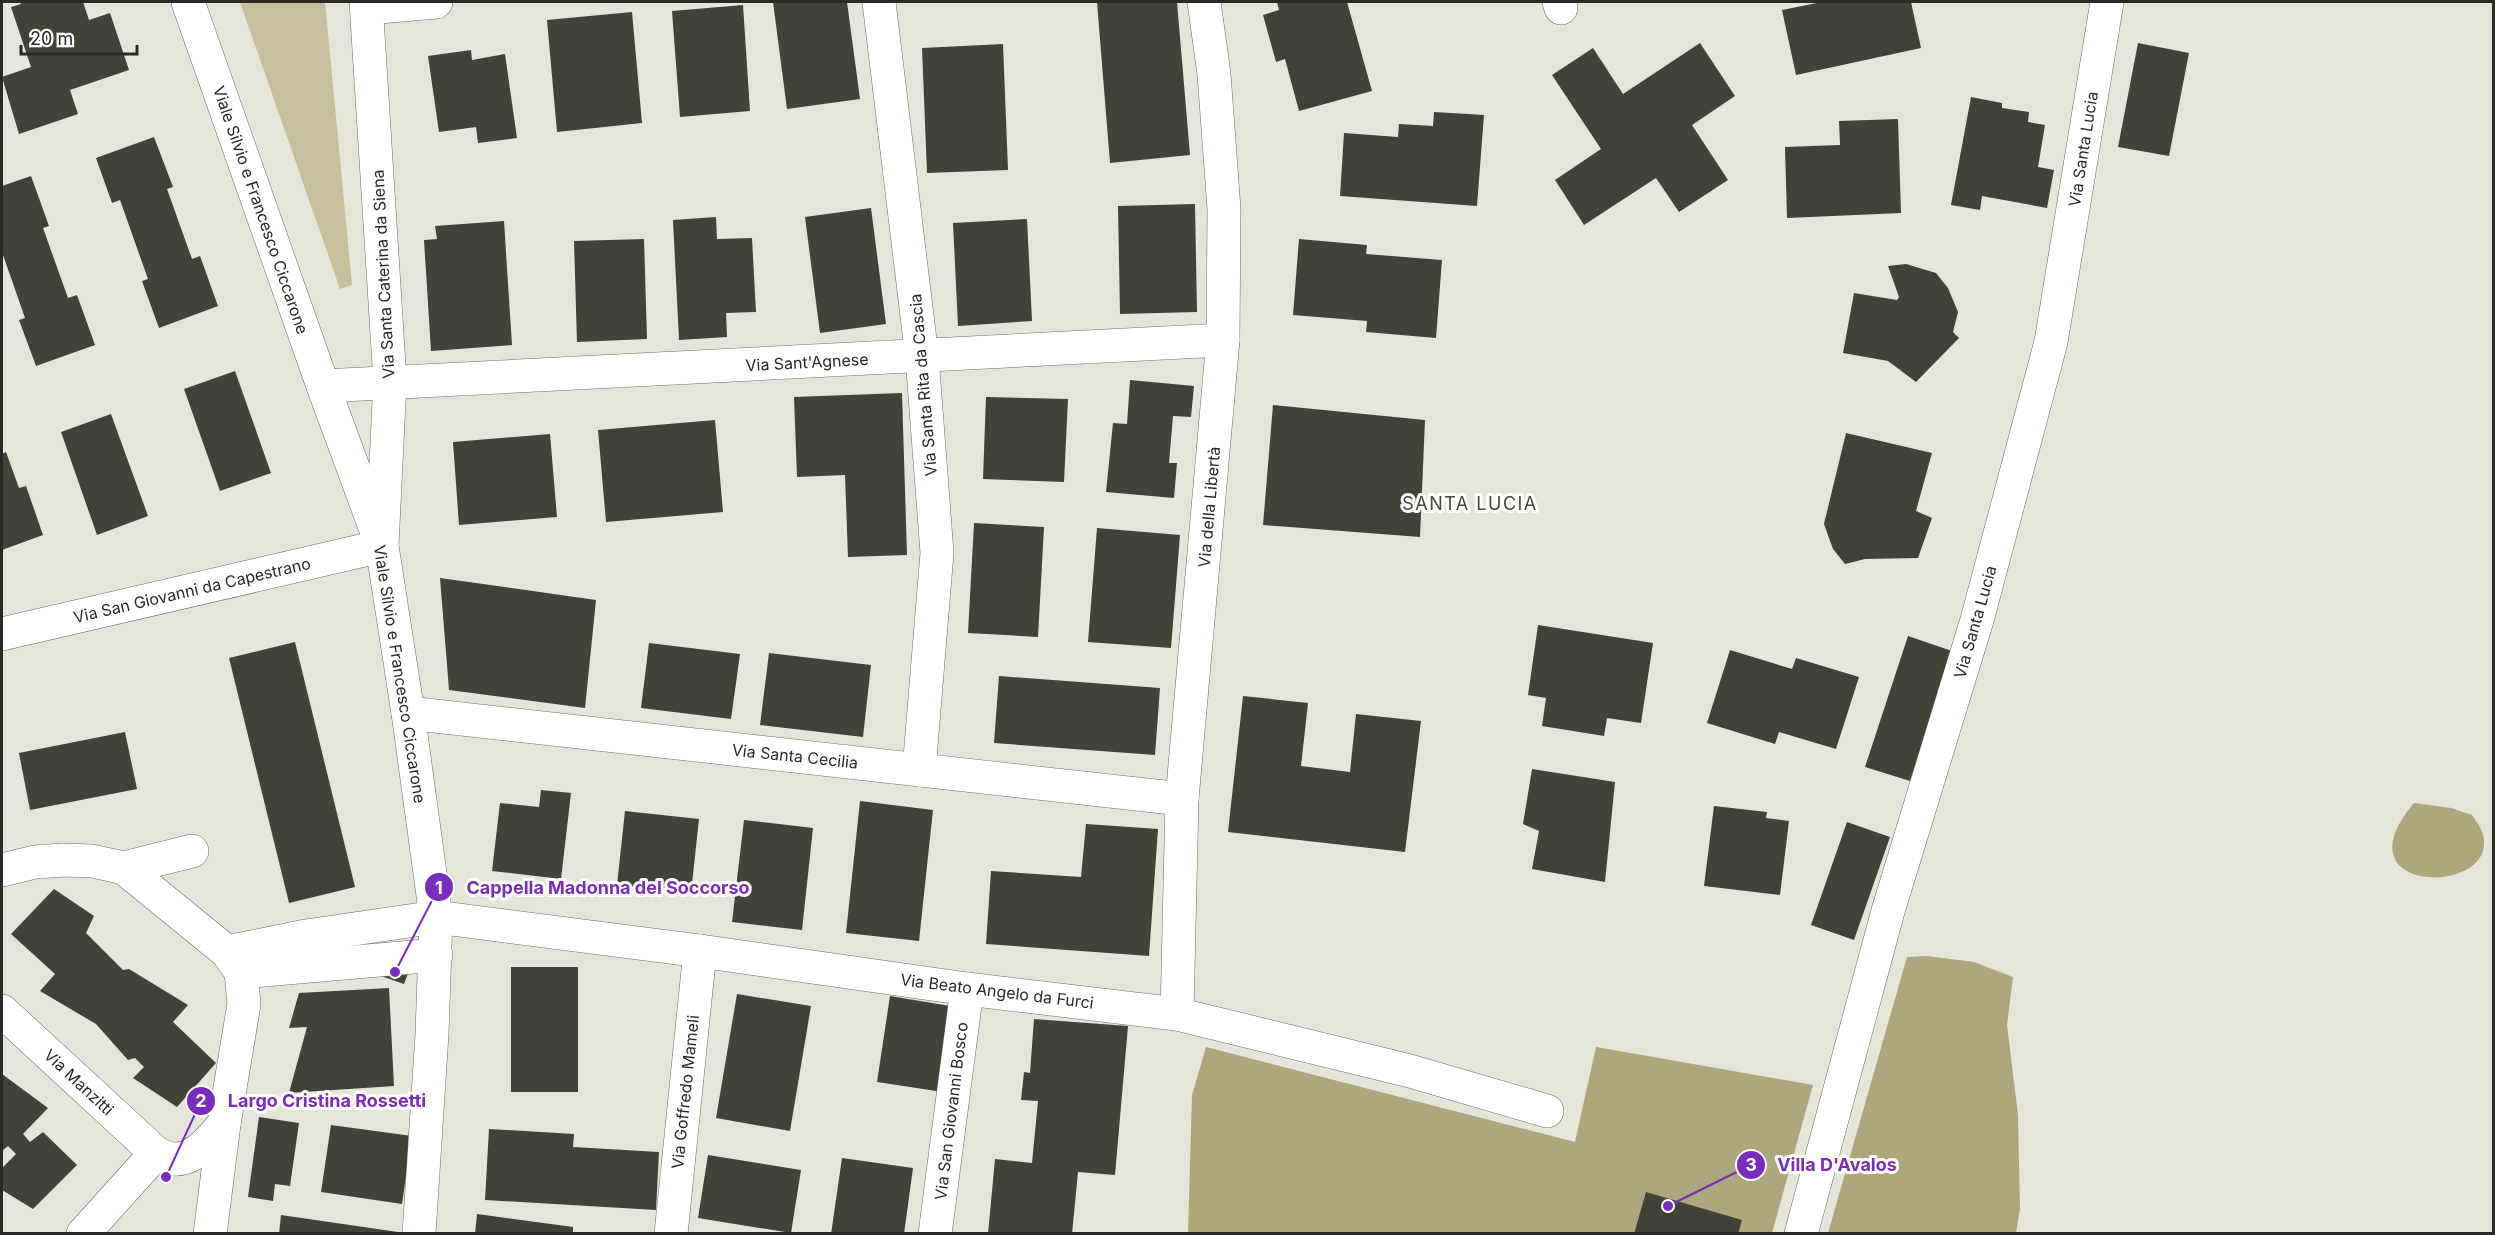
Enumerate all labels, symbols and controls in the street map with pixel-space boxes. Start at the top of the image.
scale bar [21,18,136,56]
text: 20 m [30,28,73,49]
street label: Viale Silvio e Francesco Ciccarone [209,83,313,337]
street label: Via Santa Lucia [2064,90,2102,208]
street label: Via Santa Caterina da Siena [368,169,398,379]
street label: Via Santa Rita da Cascia [905,293,941,477]
street label: Via Sant'Agnese [745,349,869,375]
street label: Via della Libertà [1194,446,1224,568]
district label: SANTA LUCIA [1402,493,1538,514]
street label: Viale Silvio e Francesco Ciccarone [370,543,430,805]
street label: Via San Giovanni da Capestrano [72,553,312,627]
street label: Via Santa Lucia [1949,563,2001,681]
street label: Via Santa Cecilia [731,739,859,773]
callout: Cappella Madonna del Soccorso [424,869,762,905]
text: 1 [435,877,443,898]
text: Cappella Madonna del Soccorso [466,877,750,898]
street label: Via Beato Angelo da Furci [899,969,1095,1013]
street label: Via Goffredo Mameli [667,1014,703,1170]
street label: Via San Giovanni Bosco [930,1021,972,1201]
street label: Via Manzitti [40,1045,118,1119]
callout: Largo Cristina Rossetti [186,1083,438,1119]
text: 2 [195,1090,207,1111]
text: Largo Cristina Rossetti [228,1090,426,1111]
callout: Villa D'Avalos [1736,1147,1909,1183]
text: 3 [1745,1154,1757,1175]
text: Villa D'Avalos [1777,1154,1897,1175]

